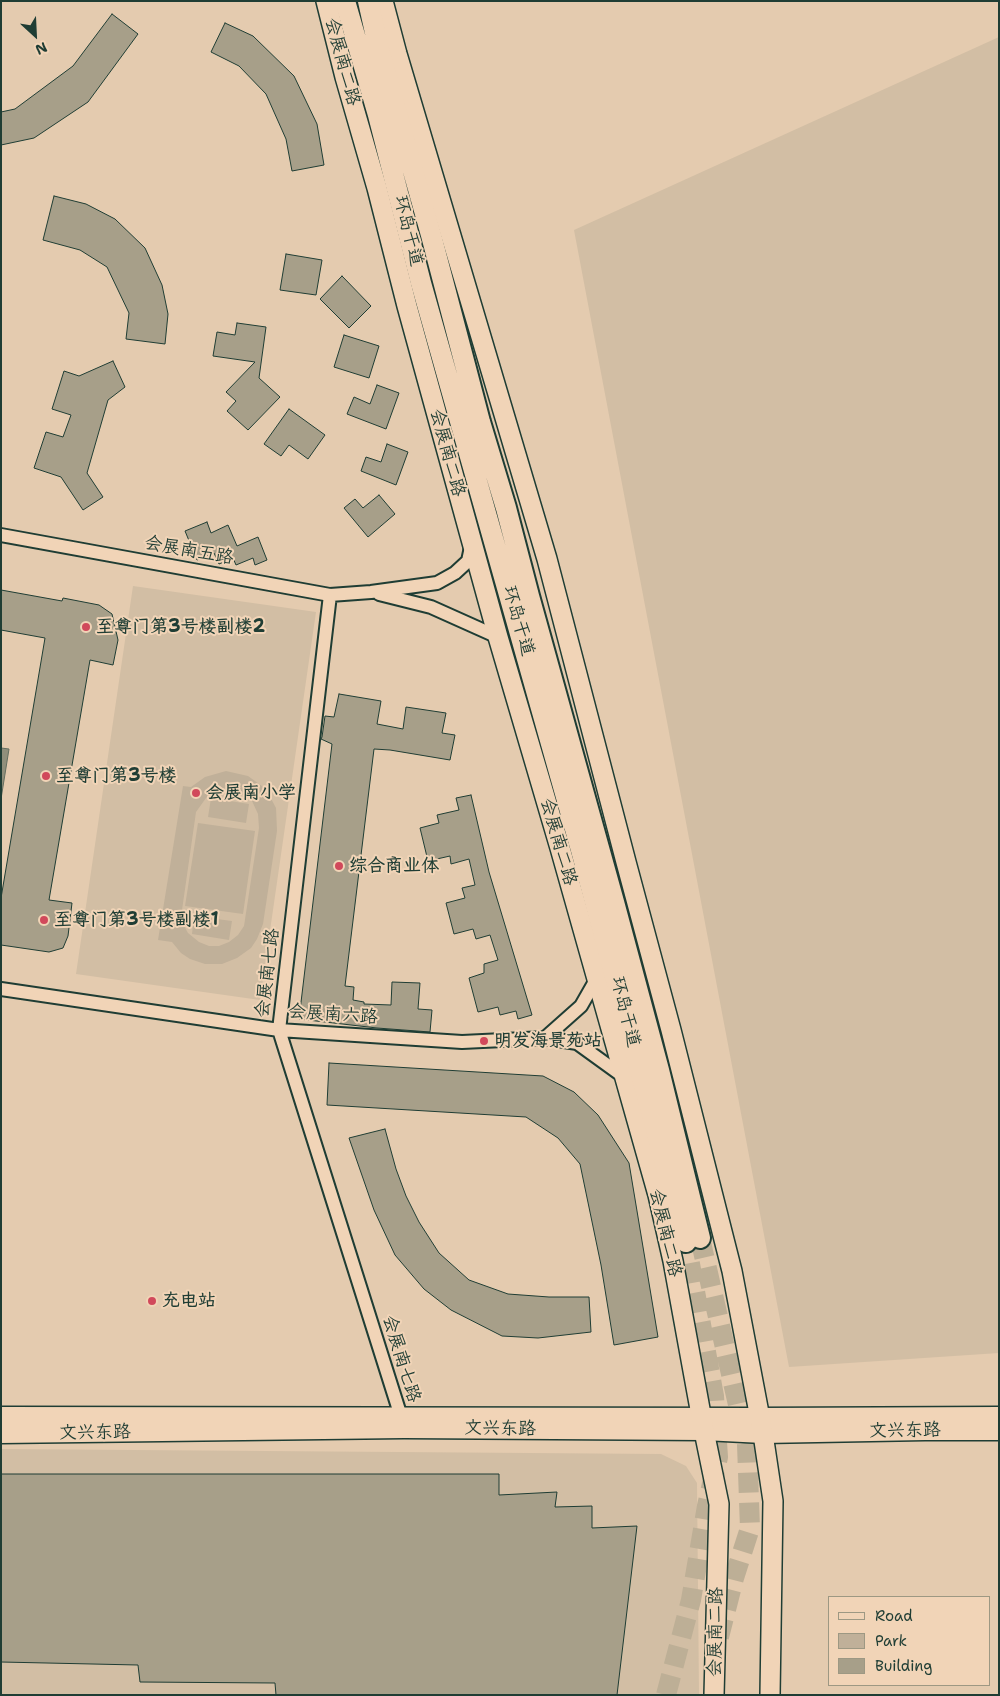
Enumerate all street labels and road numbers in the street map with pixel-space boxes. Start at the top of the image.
street label: 会展南二路 [320,16,364,108]
street label: 环岛干道 [389,193,427,269]
street label: 会展南二路 [425,407,469,499]
street label: 会展南五路 [143,533,235,569]
street label: 环岛干道 [498,583,538,659]
street label: 会展南二路 [535,796,581,888]
street label: 会展南七路 [252,927,284,1019]
street label: 环岛干道 [606,974,644,1050]
street label: 会展南六路 [287,1001,379,1029]
street label: 会展南二路 [644,1187,686,1279]
street label: 会展南七路 [378,1313,424,1405]
street label: 文兴东路 [464,1418,536,1440]
street label: 文兴东路 [869,1420,941,1442]
street label: 文兴东路 [59,1422,131,1444]
street label: 会展南二路 [704,1587,728,1677]

